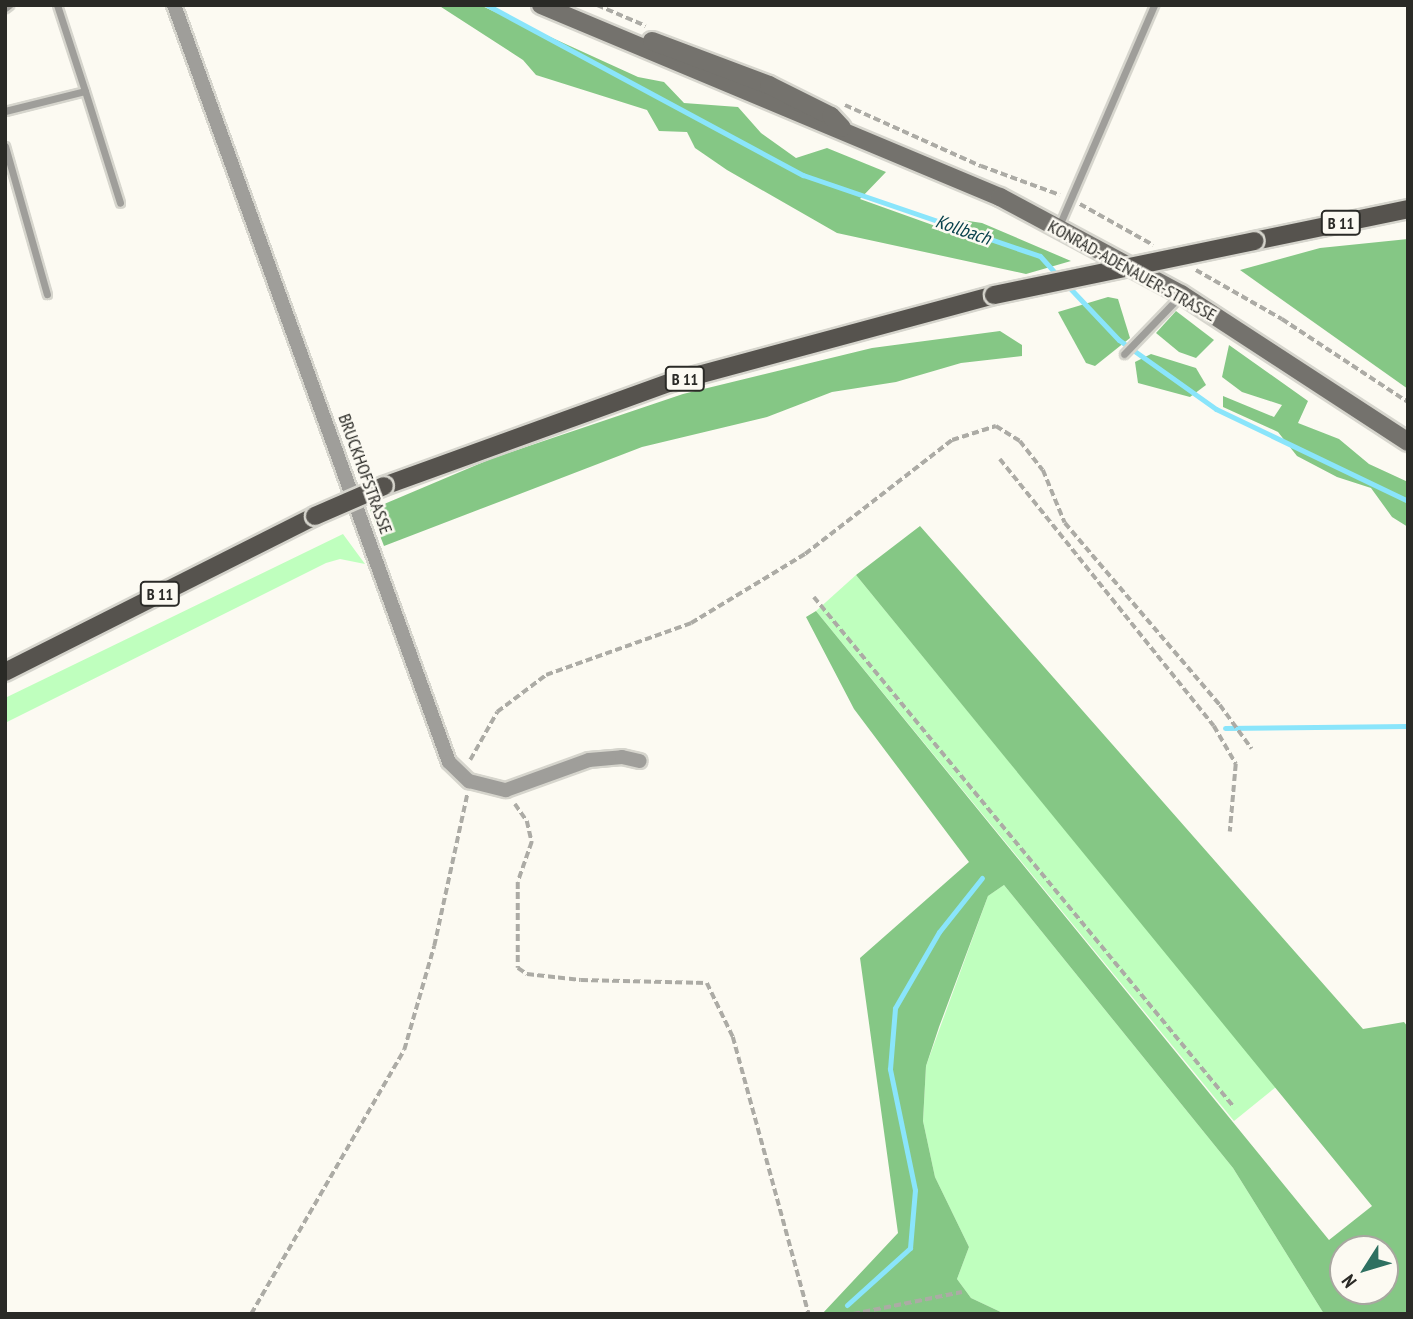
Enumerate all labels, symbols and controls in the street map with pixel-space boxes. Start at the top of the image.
water label: Kollbach [933,210,993,250]
road number: B 11 [1320,210,1362,236]
street label: KONRAD-ADENAUER-STRASSE [1044,216,1220,326]
road number: B 11 [664,366,706,392]
street label: BRUCKHOFSTRASSE [333,411,397,537]
road number: B 11 [139,582,181,607]
north arrow [1329,1235,1399,1305]
text: N [1336,1270,1362,1293]

